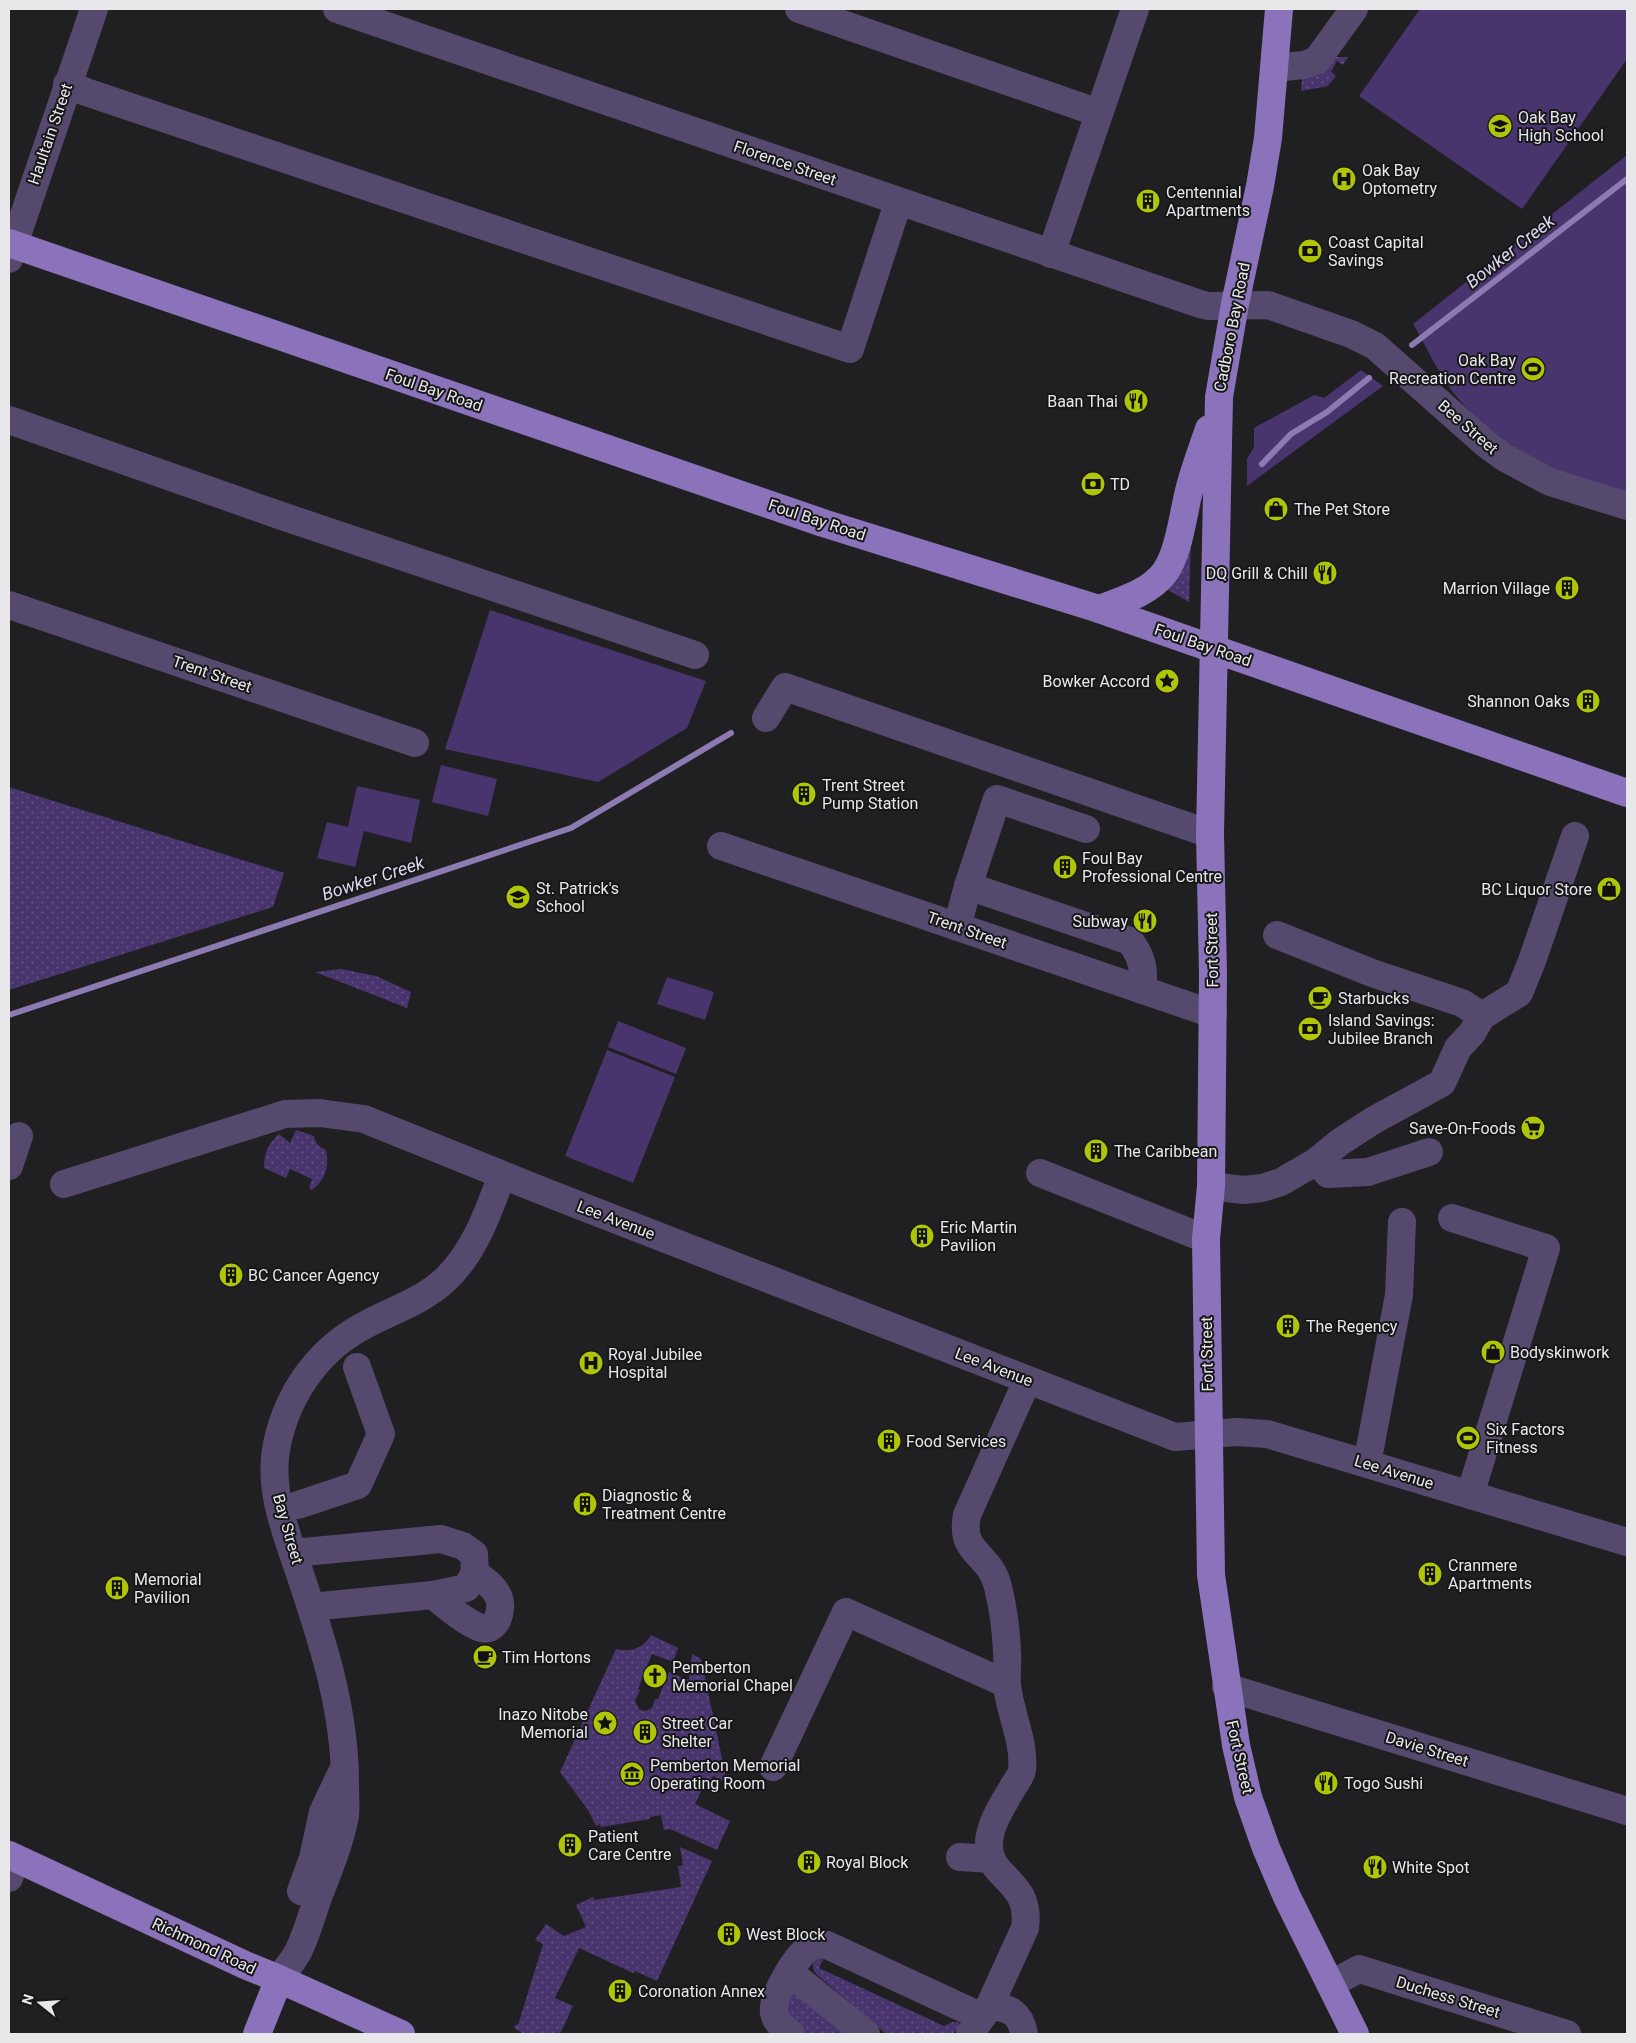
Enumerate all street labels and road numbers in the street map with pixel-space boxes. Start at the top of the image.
street label: Haultain Street [24,81,76,187]
street label: Florence Street [731,137,839,189]
street label: Cadboro Bay Road [1210,261,1254,393]
street label: Foul Bay Road [383,365,485,415]
street label: Bee Street [1434,396,1502,458]
street label: Foul Bay Road [766,495,868,545]
street label: Foul Bay Road [1152,620,1254,670]
street label: Trent Street [170,652,254,696]
street label: Trent Street [925,908,1009,952]
street label: Fort Street [1202,912,1222,988]
street label: Lee Avenue [574,1196,658,1244]
street label: Fort Street [1197,1316,1217,1392]
street label: Lee Avenue [952,1343,1036,1391]
street label: Lee Avenue [1352,1451,1436,1493]
street label: Bay Street [269,1492,307,1566]
street label: Fort Street [1222,1718,1258,1796]
street label: Davie Street [1383,1727,1471,1771]
street label: Richmond Road [149,1914,259,1978]
street label: Duchess Street [1394,1972,1502,2022]

